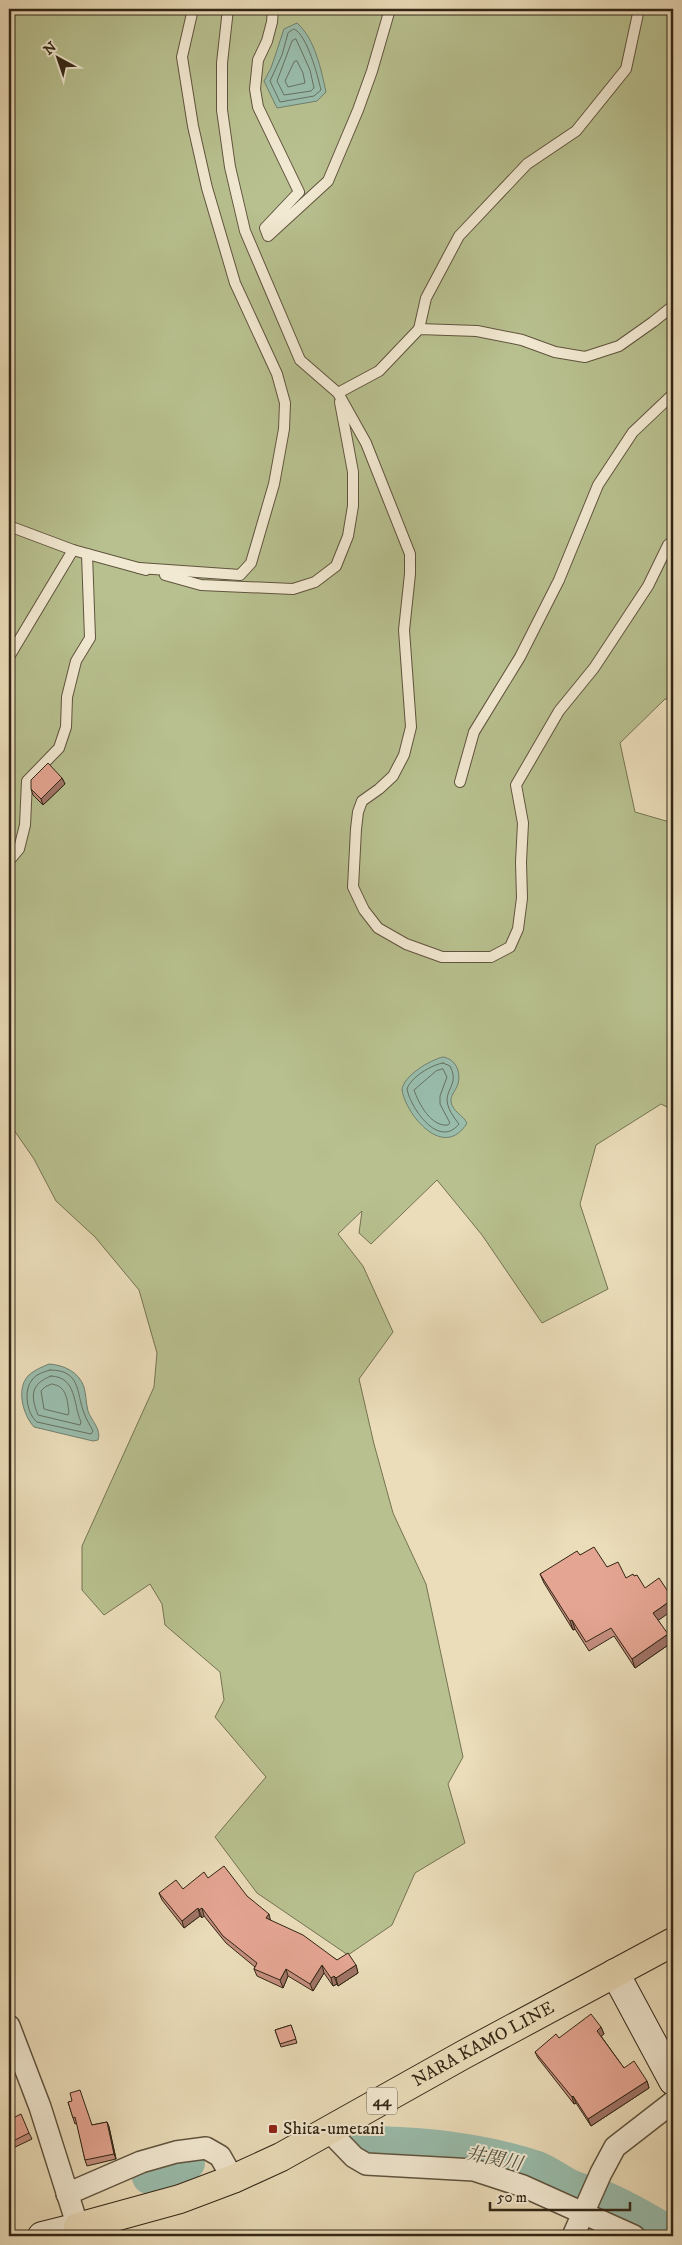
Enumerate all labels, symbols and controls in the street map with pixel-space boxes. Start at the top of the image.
north arrow [32,32,82,82]
text: N [40,38,61,59]
street label: NARA KAMO LINE [409,1997,558,2092]
road number: 44 [367,2088,397,2114]
place label: Shita-umetani [283,2118,384,2140]
marker: Shita-umetani [267,2123,279,2135]
water label: 井関川 [464,2142,526,2177]
scale bar [490,2180,630,2212]
text: 50 m [497,2188,527,2207]

